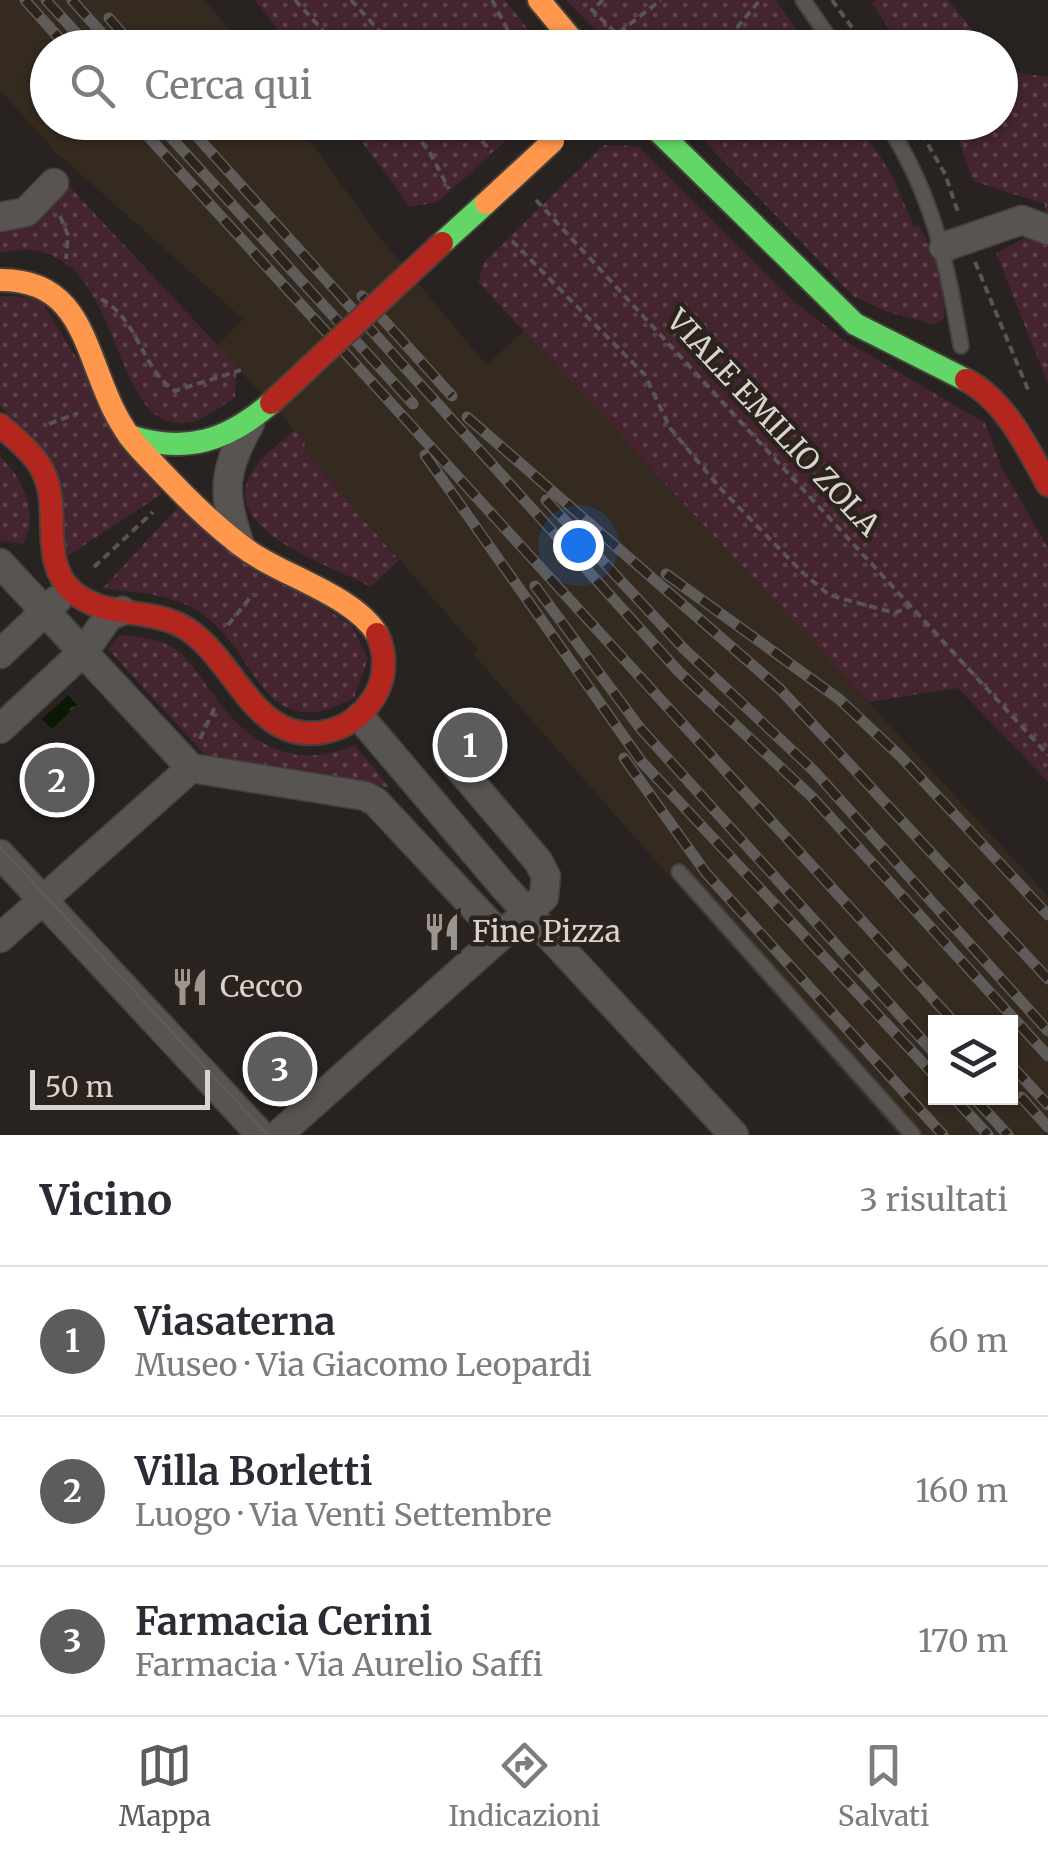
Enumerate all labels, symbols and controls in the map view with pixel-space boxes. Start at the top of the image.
search box [30,30,1018,140]
icon: search [65,58,120,113]
text: Cerca qui [145,62,312,109]
street label: VIALE EMILIO ZOLA [658,300,889,544]
your location [553,520,604,571]
pin: 1 [438,708,502,782]
pin: 2 [24,742,90,818]
restaurant icon: Fine Pizza [421,911,463,953]
place label: Fine Pizza [472,912,621,950]
restaurant icon: Cecco [169,966,211,1008]
place label: Cecco [220,967,303,1005]
map controls [928,1015,1018,1105]
button: layers [928,1015,1018,1105]
pin: 3 [248,1032,312,1106]
scale bar [30,1065,210,1110]
text: 50 m [45,1069,113,1105]
text: Vicino [40,1174,172,1226]
text: 3 risultati [860,1180,1008,1220]
text: Viasaterna [135,1298,336,1345]
text: 1 [65,1321,80,1361]
text: 60 m [929,1321,1008,1361]
text: Museo · Via Giacomo Leopardi [135,1345,592,1385]
text: Villa Borletti [135,1448,372,1495]
text: 2 [63,1471,82,1511]
text: 160 m [916,1471,1008,1511]
text: Luogo · Via Venti Settembre [135,1495,552,1535]
text: Farmacia Cerini [135,1598,432,1645]
text: 3 [63,1621,82,1661]
text: 170 m [918,1621,1008,1661]
text: Farmacia · Via Aurelio Saffi [135,1645,543,1685]
tab: Mappa [119,1738,211,1834]
tab: Indicazioni [449,1738,600,1834]
tab: Salvati [838,1738,929,1834]

